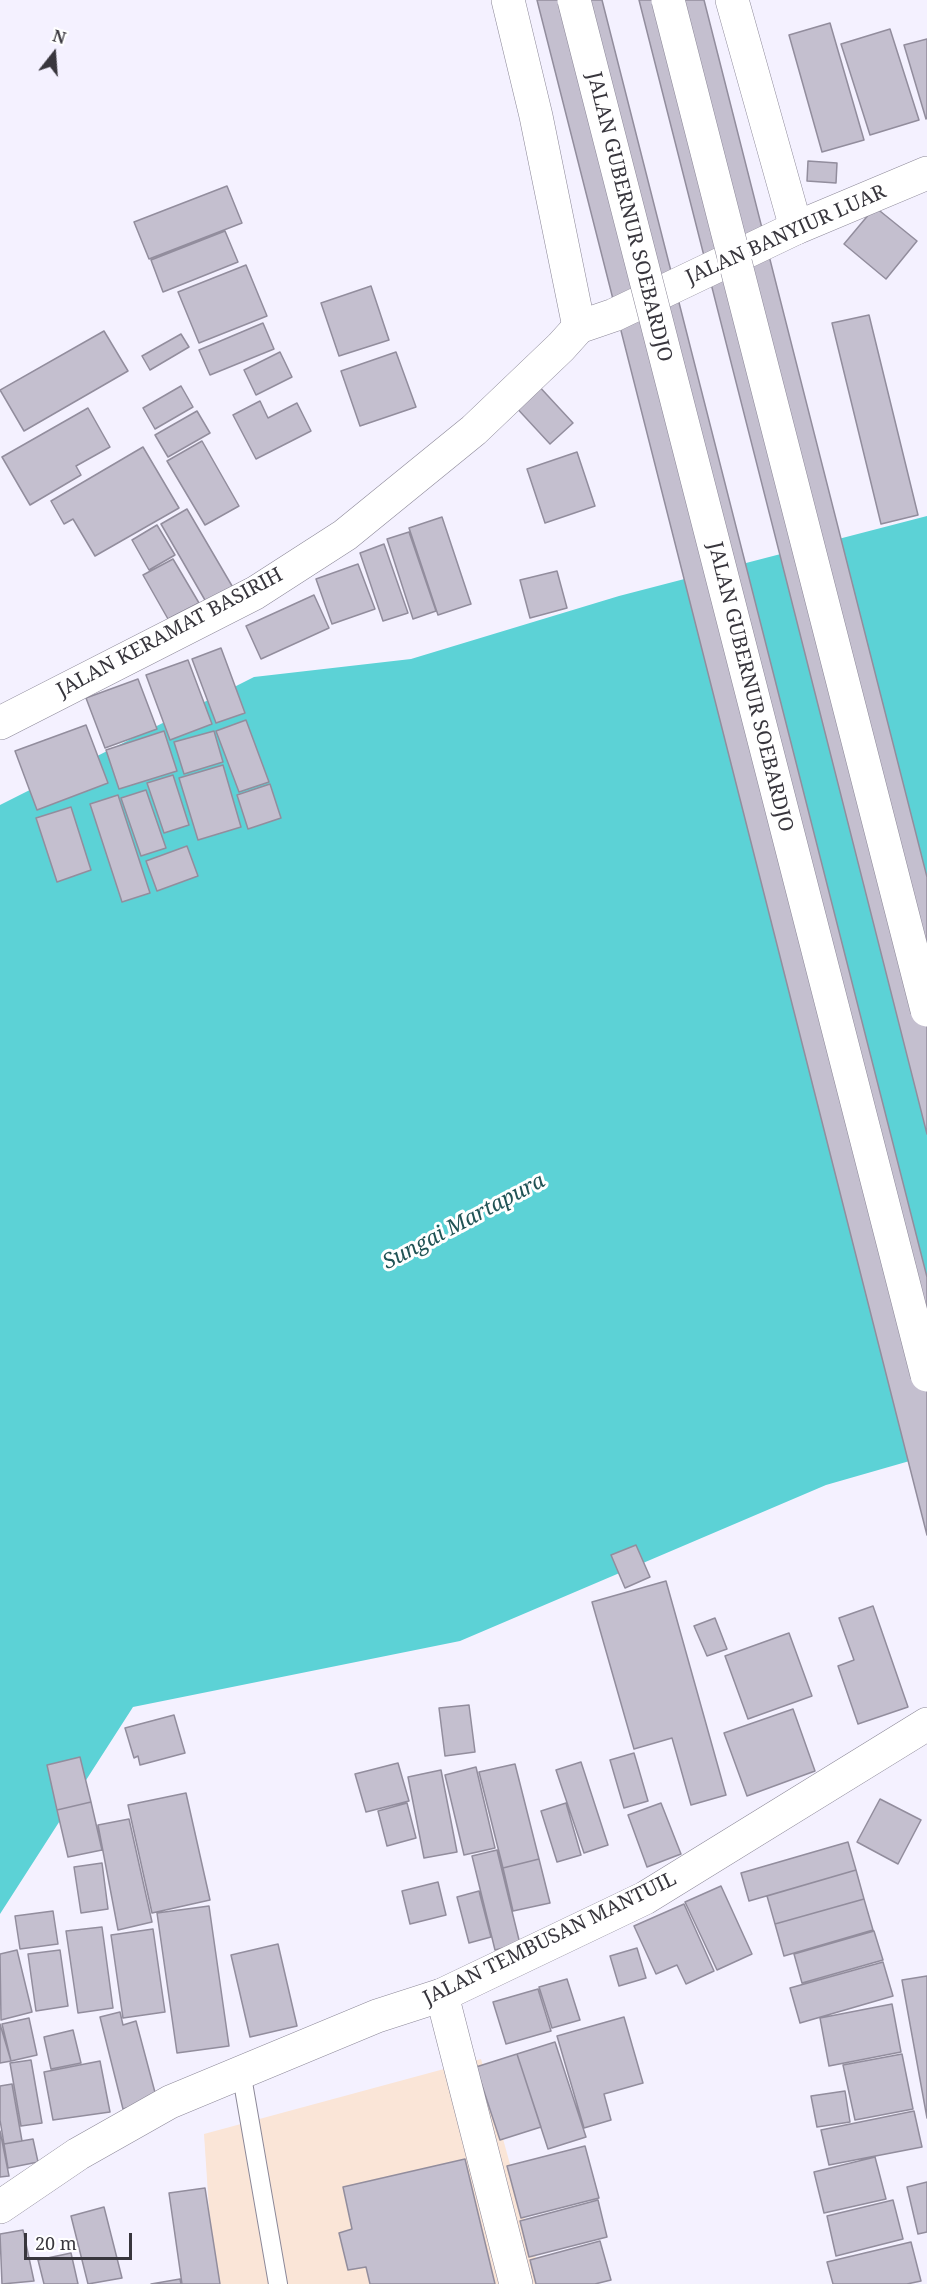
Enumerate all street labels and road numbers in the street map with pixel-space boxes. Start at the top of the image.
street label: JALAN GUBERNUR SOEBARDJO [581,69,677,365]
street label: JALAN BANYIUR LUAR [682,180,890,290]
street label: JALAN GUBERNUR SOEBARDJO [702,539,798,835]
street label: JALAN KERAMAT BASIRIH [53,563,287,703]
street label: JALAN TEMBUSAN MANTUIL [419,1867,681,2011]

